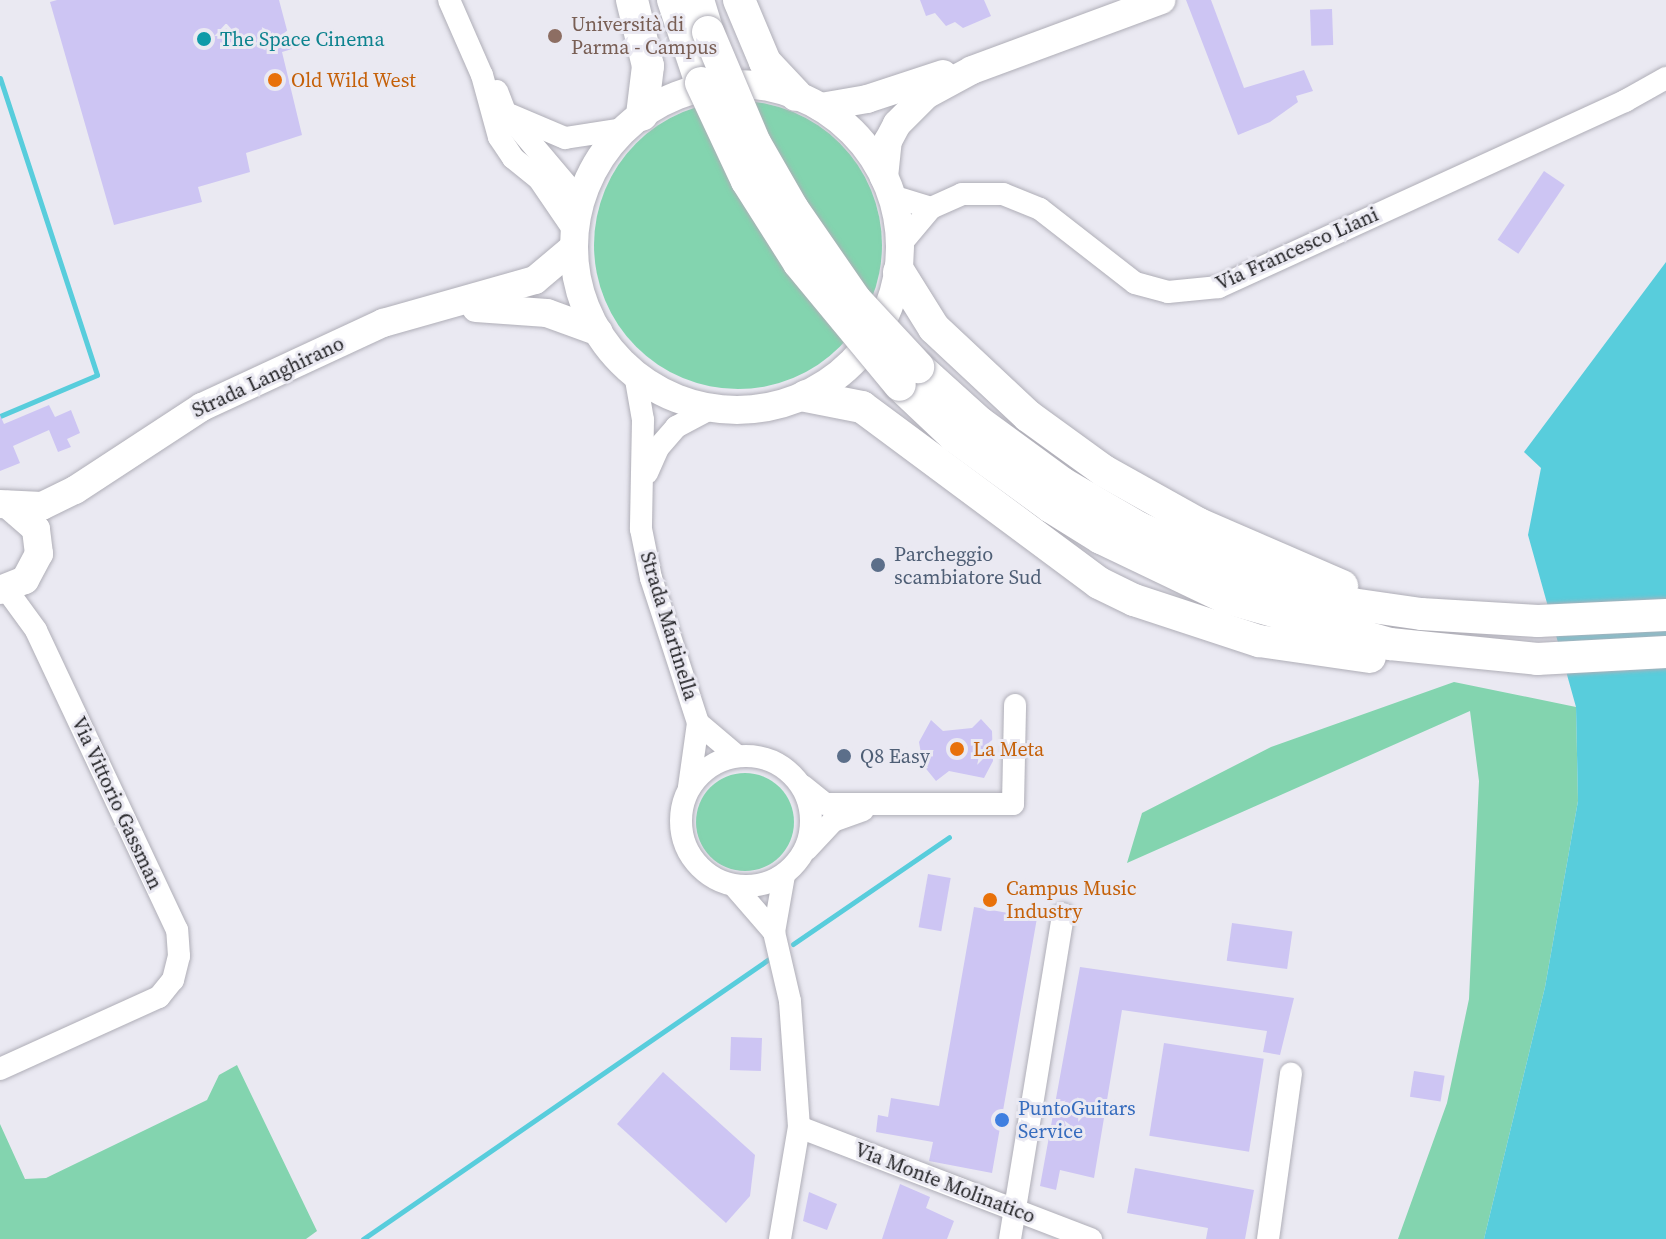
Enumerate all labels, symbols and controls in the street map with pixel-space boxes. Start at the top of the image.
place label: Università di Parma - Campus [571,12,717,59]
place label: The Space Cinema [220,27,385,51]
marker: Università di Parma - Campus [546,27,564,45]
marker: The Space Cinema [195,30,213,48]
place label: Old Wild West [291,68,417,92]
marker: Old Wild West [266,71,284,89]
street label: Via Francesco Liani [1212,202,1382,296]
street label: Strada Langhirano [188,331,348,423]
place label: Parcheggio scambiatore Sud [894,542,1042,589]
street label: Strada Martinella [635,549,703,703]
marker: Parcheggio scambiatore Sud [869,556,887,574]
street label: Via Vittorio Gassman [66,713,168,893]
place label: La Meta [973,737,1044,761]
marker: La Meta [948,740,966,758]
place label: Q8 Easy [860,744,930,768]
marker: Q8 Easy [835,747,853,765]
place label: Campus Music Industry [1006,876,1137,923]
marker: Campus Music Industry [981,891,999,909]
place label: PuntoGuitars Service [1018,1096,1136,1143]
marker: PuntoGuitars Service [993,1111,1011,1129]
street label: Via Monte Molinatico [851,1137,1039,1229]

